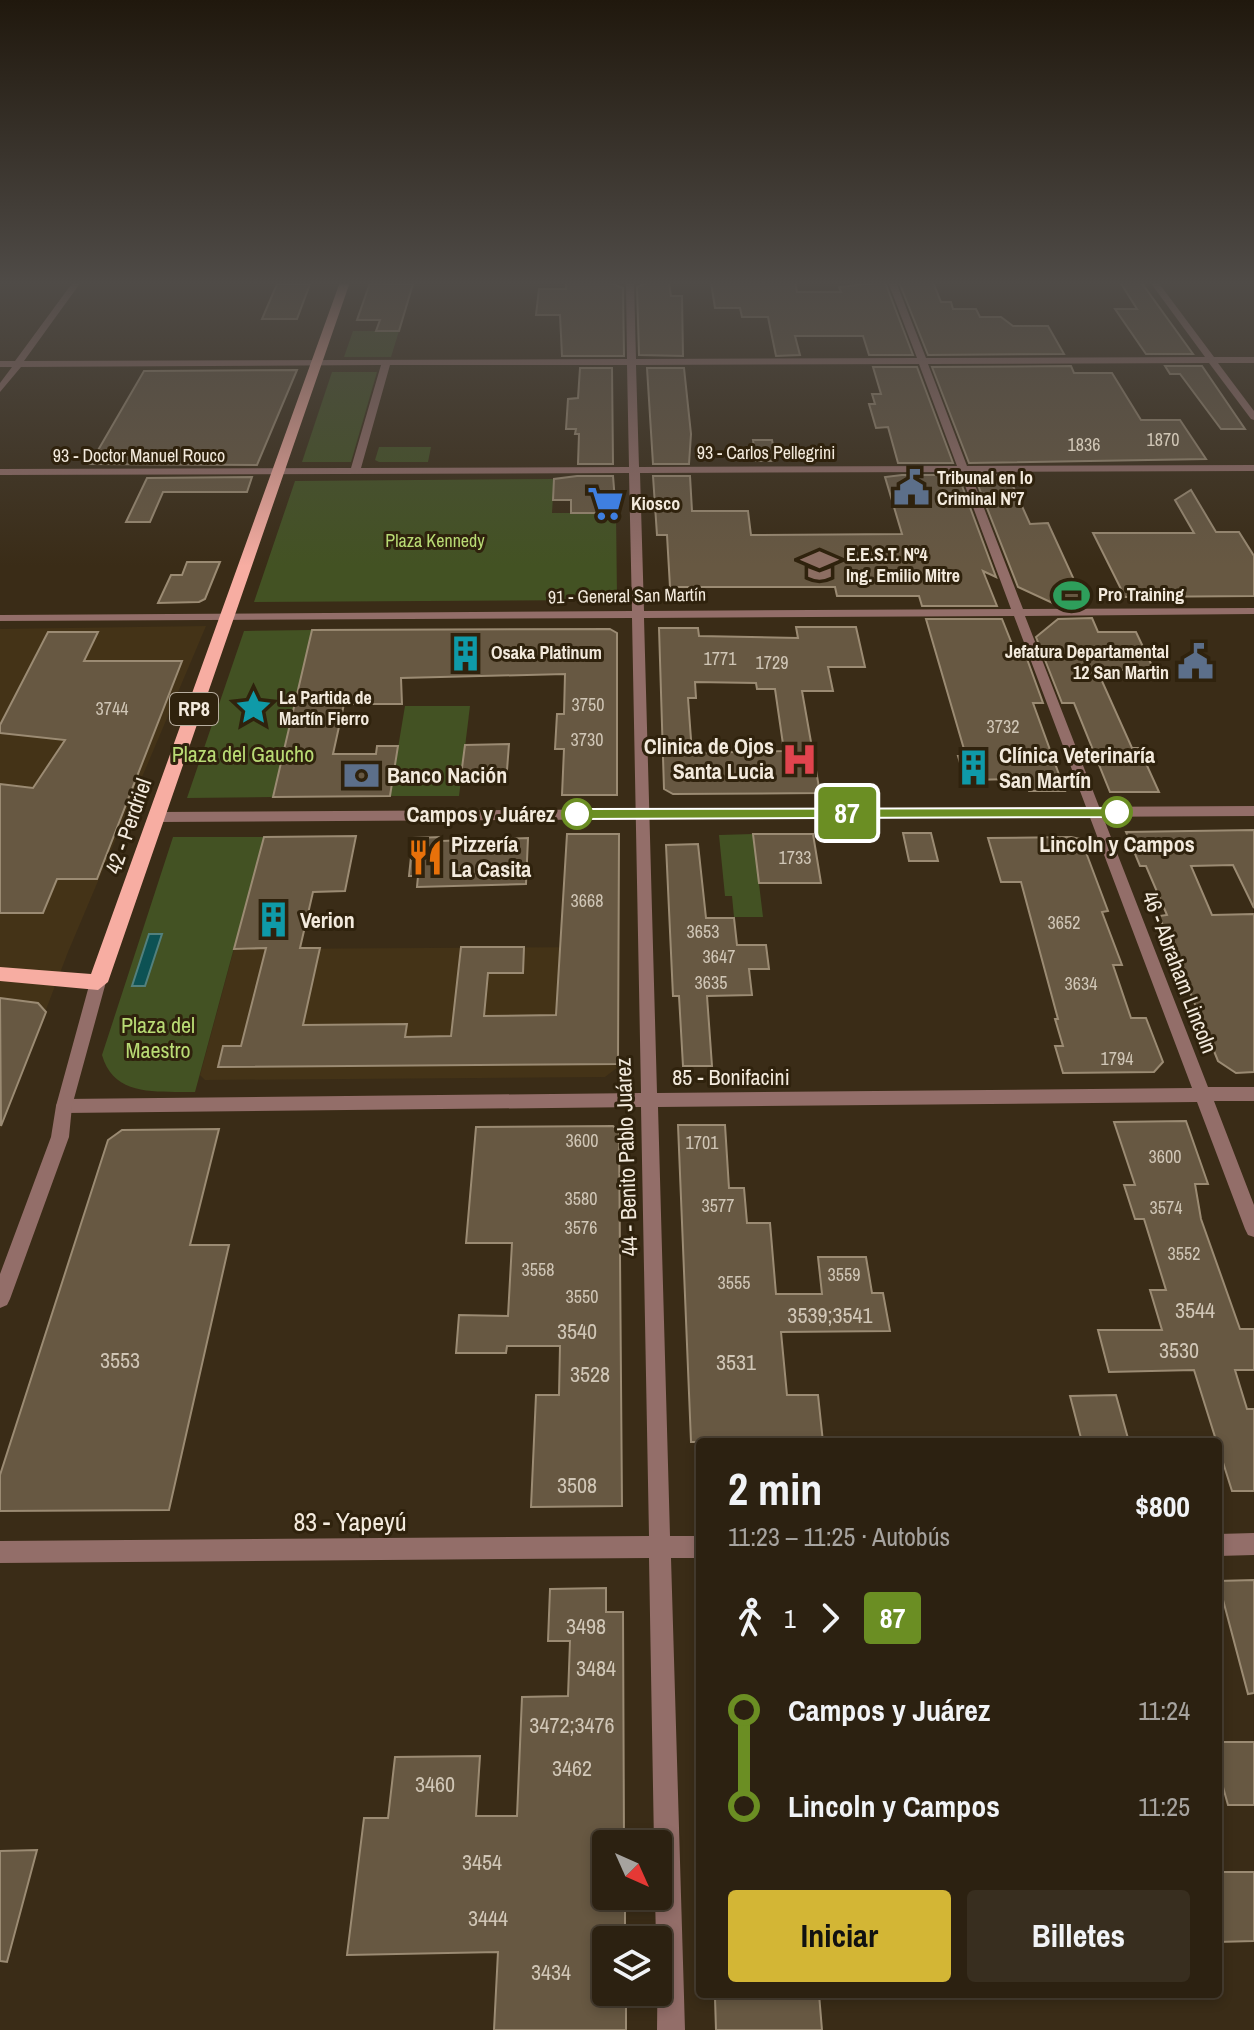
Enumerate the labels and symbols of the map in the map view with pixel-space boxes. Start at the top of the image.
house number: 1870 [1147,427,1179,452]
house number: 1836 [1068,432,1100,457]
street label: 93 - Carlos Pellegrini [697,440,835,465]
street label: 93 - Doctor Manuel Rouco [53,443,225,468]
place label: Tribunal en lo Criminal Nº7 [937,465,1033,511]
public building icon: Tribunal en lo Criminal Nº7 [892,469,930,507]
supermarket icon: Kiosco [586,485,624,523]
place label: Kiosco [631,491,680,516]
park label: Plaza Kennedy [385,528,485,553]
place label: E.E.S.T. Nº4 Ing. Emilio Mitre [846,542,960,588]
school or university icon: E.E.S.T. Nº4 Ing. Emilio Mitre [801,546,839,584]
sports icon: Pro Training [1053,576,1091,614]
street label: 91 - General San Martín [548,582,706,609]
place label: Pro Training [1098,582,1184,607]
building icon: Osaka Platinum [446,634,484,672]
place label: Jefatura Departamental 12 San Martin [1005,639,1169,685]
place label: Osaka Platinum [491,640,602,665]
public building icon: Jefatura Departamental 12 San Martin [1176,643,1214,681]
house number: 1771 [704,646,737,671]
house number: 1729 [756,650,788,675]
place label: La Partida de Martín Fierro [279,685,372,731]
place icon: La Partida de Martín Fierro [234,689,272,727]
house number: 3750 [572,692,604,717]
road number: RP8 [170,693,218,725]
house number: 3744 [96,696,128,721]
house number: 3732 [987,714,1019,739]
house number: 3730 [571,727,603,752]
place label: Clinica de Ojos Santa Lucia [644,731,774,786]
park label: Plaza del Gaucho [172,739,314,769]
hospital icon: Clinica de Ojos Santa Lucia [781,740,819,778]
place label: Clínica Veterinaría San Martín [999,740,1155,795]
building icon: Clínica Veterinaría San Martín [954,749,992,787]
bank icon: Banco Nación [342,756,380,794]
place label: Banco Nación [387,760,507,790]
street label: 42 - Perdriel [98,774,158,878]
line badge: 87 [811,787,883,839]
marker: Lincoln y Campos [1102,797,1132,827]
place label: Campos y Juárez [407,799,555,829]
marker: Campos y Juárez [562,799,592,829]
place label: Pizzería La Casita [451,829,531,884]
place label: Lincoln y Campos [1039,829,1195,859]
restaurant icon: Pizzería La Casita [406,838,444,876]
house number: 1733 [779,845,811,870]
street label: 46 - Abraham Lincoln [1135,887,1225,1057]
house number: 3668 [571,888,603,913]
building icon: Verion [255,901,293,939]
place label: Verion [300,905,355,935]
house number: 3652 [1048,910,1080,935]
house number: 3653 [687,919,719,944]
house number: 3647 [703,944,735,969]
house number: 3635 [695,970,727,995]
house number: 3634 [1065,971,1097,996]
park label: Plaza del Maestro [121,1010,195,1065]
house number: 1794 [1101,1046,1133,1071]
street label: 44 - Benito Pablo Juárez [608,1057,644,1257]
street label: 85 - Bonifacini [672,1062,790,1092]
house number: 3600 [566,1128,598,1153]
house number: 1701 [686,1130,719,1155]
house number: 3600 [1149,1144,1181,1169]
house number: 3580 [565,1186,597,1211]
house number: 3577 [702,1193,734,1218]
house number: 3574 [1150,1195,1182,1220]
house number: 3576 [565,1215,597,1240]
house number: 3552 [1168,1241,1200,1266]
house number: 3558 [522,1257,554,1282]
house number: 3559 [828,1262,860,1287]
house number: 3555 [718,1270,750,1295]
house number: 3550 [566,1284,598,1309]
house number: 3544 [1175,1295,1215,1325]
house number: 3539;3541 [787,1300,873,1330]
house number: 3540 [557,1316,597,1346]
house number: 3530 [1159,1335,1199,1365]
house number: 3553 [100,1345,140,1375]
house number: 3531 [716,1347,756,1377]
house number: 3528 [570,1359,610,1389]
house number: 3508 [557,1470,597,1500]
street label: 83 - Yapeyú [293,1504,407,1539]
house number: 3498 [566,1611,606,1641]
house number: 3484 [576,1653,616,1683]
house number: 3472;3476 [529,1710,615,1740]
house number: 3462 [552,1753,592,1783]
house number: 3460 [415,1769,455,1799]
north arrow [592,1830,672,1910]
house number: 3454 [462,1847,502,1877]
house number: 3444 [468,1903,508,1933]
house number: 3434 [531,1957,571,1987]

